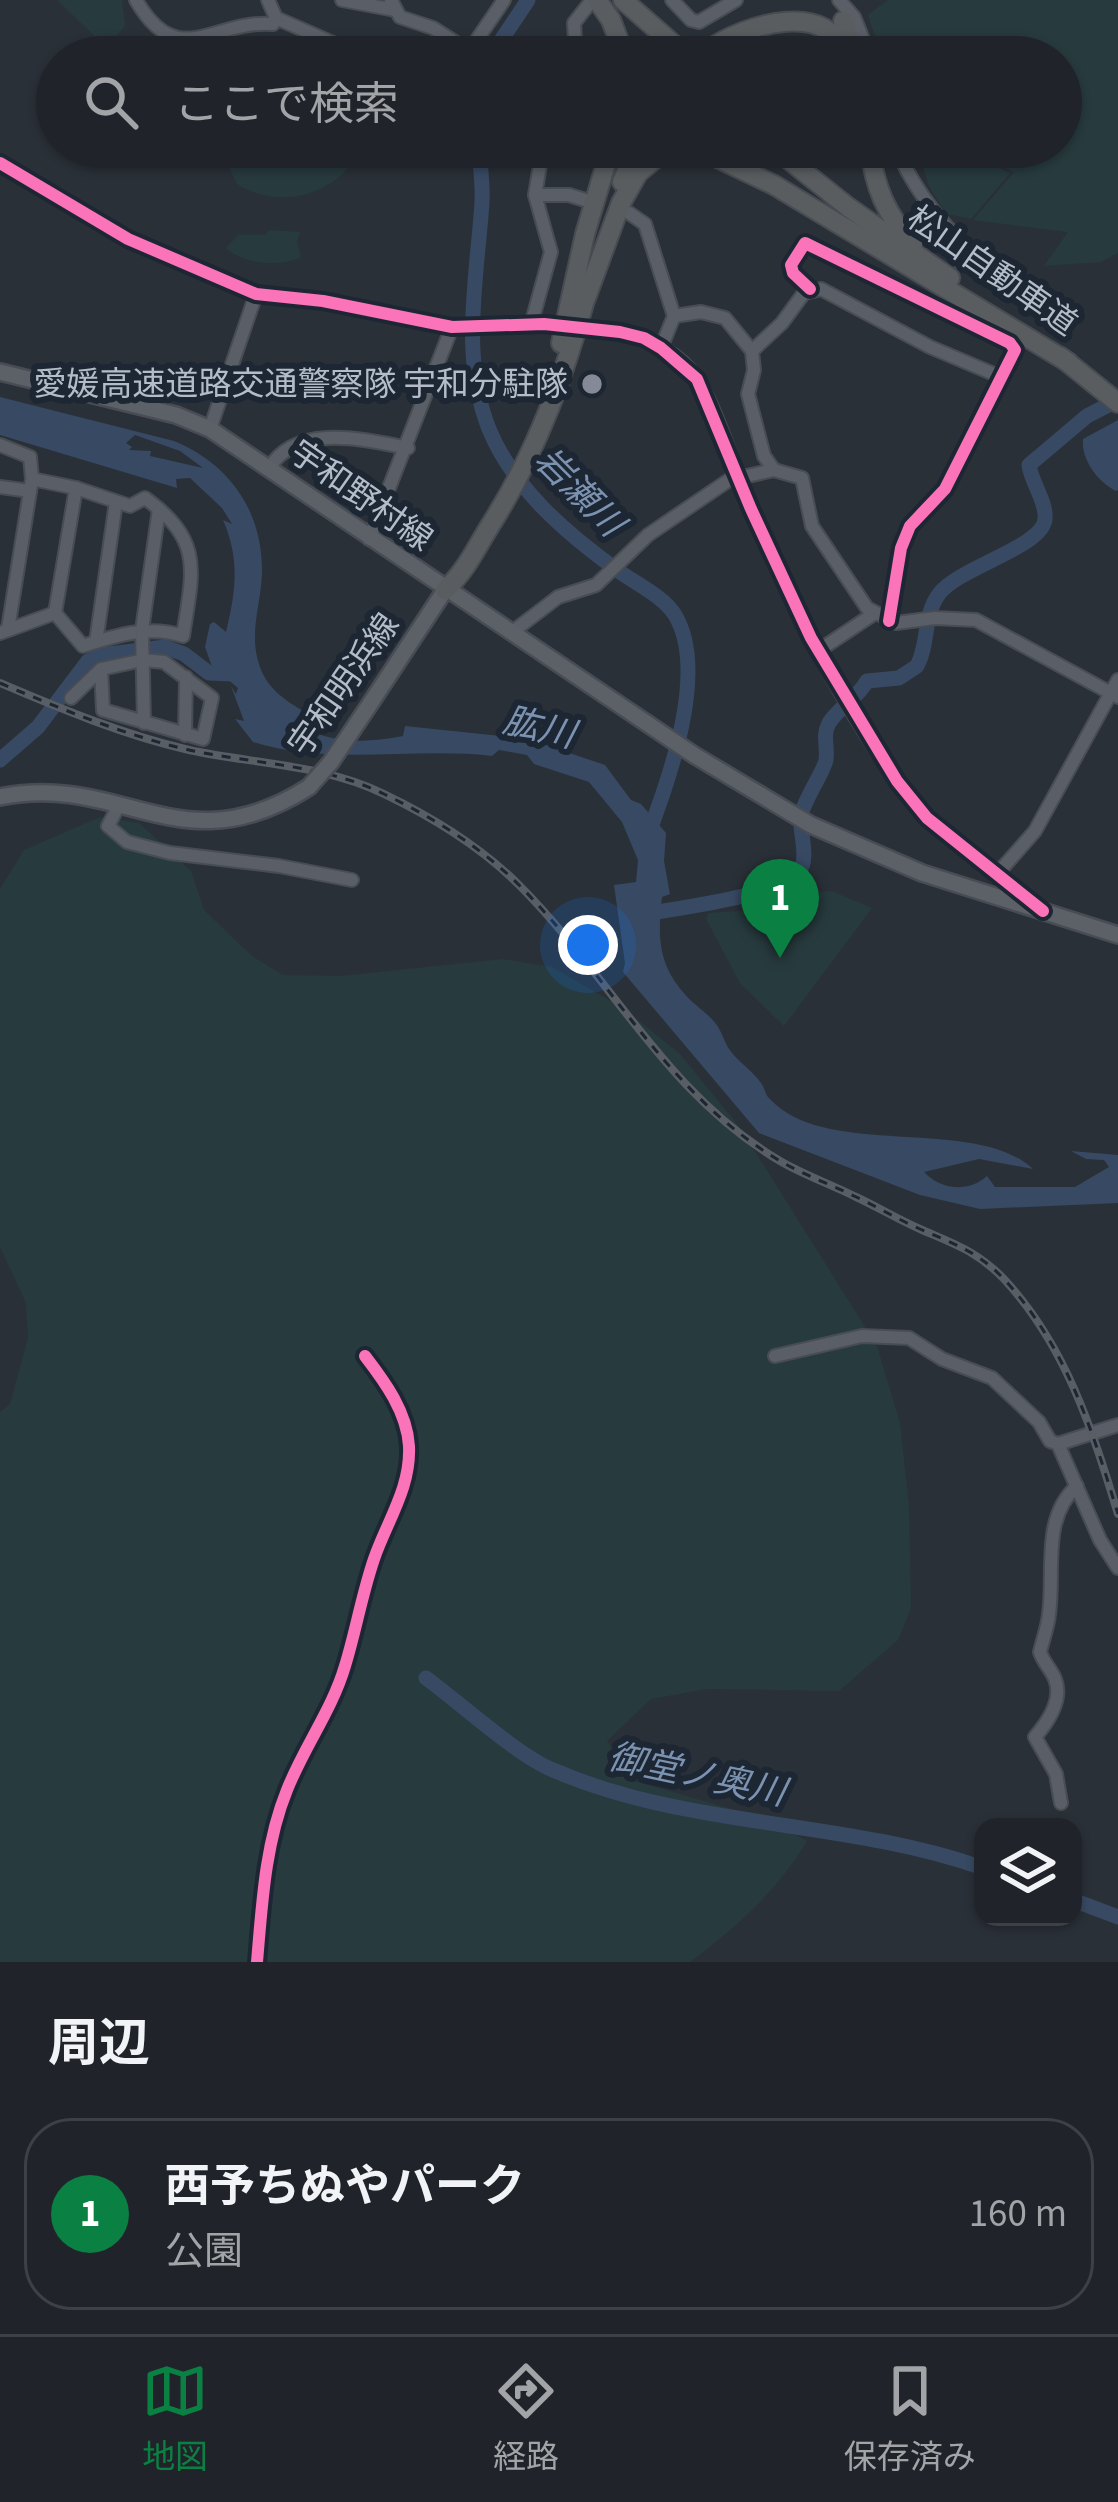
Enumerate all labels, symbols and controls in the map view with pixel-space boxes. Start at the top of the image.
search box [36,36,1082,168]
icon: search [78,69,144,135]
text: ここで検索 [174,73,399,137]
street label: 松山自動車道 [897,195,1087,347]
place label: 愛媛高速道路交通警察隊 宇和分駐隊 [33,361,568,408]
marker: 愛媛高速道路交通警察隊 宇和分駐隊 [579,371,605,397]
street label: 宇和野村線 [280,429,442,563]
water label: 岩瀬川 [523,436,638,551]
street label: 宇和明浜線 [277,604,411,766]
water label: 肱川 [498,695,584,762]
pin: 1 [741,859,819,958]
your location [558,915,618,975]
water label: 御堂ノ奥川 [604,1731,794,1819]
map controls [974,1818,1082,1926]
button: layers [974,1818,1082,1926]
text: 周辺 [48,2008,150,2080]
text: 西予ちぬやパーク [165,2155,525,2219]
text: 1 [80,2186,100,2242]
text: 160 m [969,2186,1067,2242]
text: 公園 [165,2224,243,2280]
tab: 地図 [142,2358,208,2481]
tab: 経路 [493,2358,559,2481]
tab: 保存済み [844,2358,976,2481]

